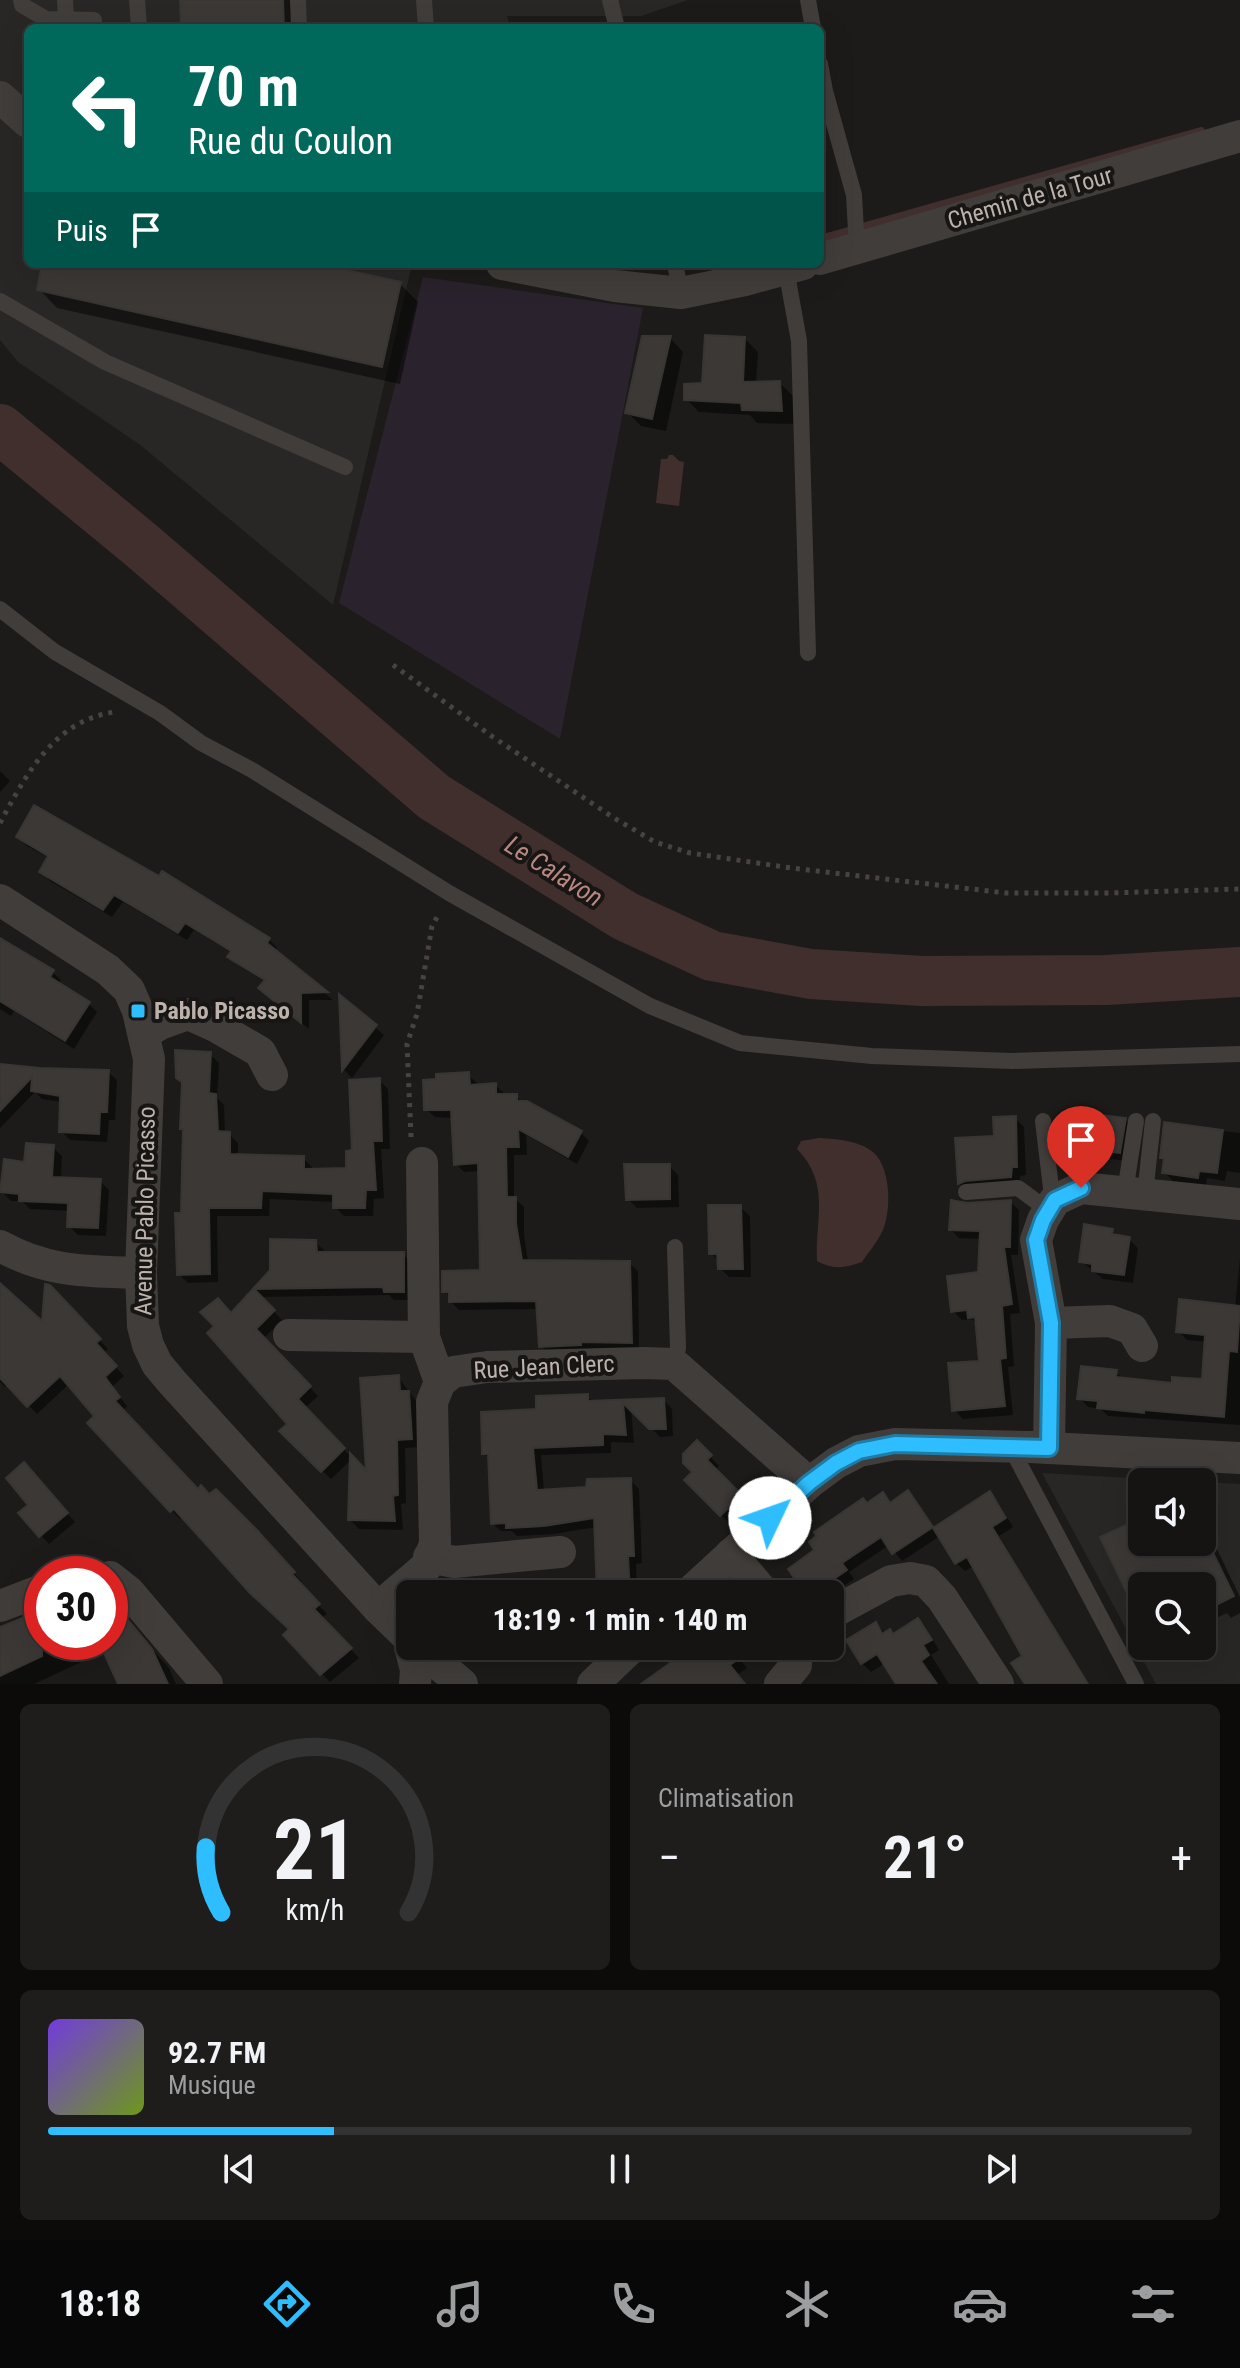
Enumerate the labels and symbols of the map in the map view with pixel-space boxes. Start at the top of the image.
street label: Chemin de la Tour [944,161,1116,235]
water label: Le Calavon [500,829,608,913]
place label: Pablo Picasso [154,997,290,1025]
marker: Pablo Picasso [129,1002,147,1020]
street label: Avenue Pablo Picasso [129,1106,161,1316]
pin [1047,1106,1115,1188]
street label: Rue Jean Clerc [473,1349,615,1385]
position arrow [728,1476,812,1560]
speed limit sign: 30 [24,1556,128,1660]

